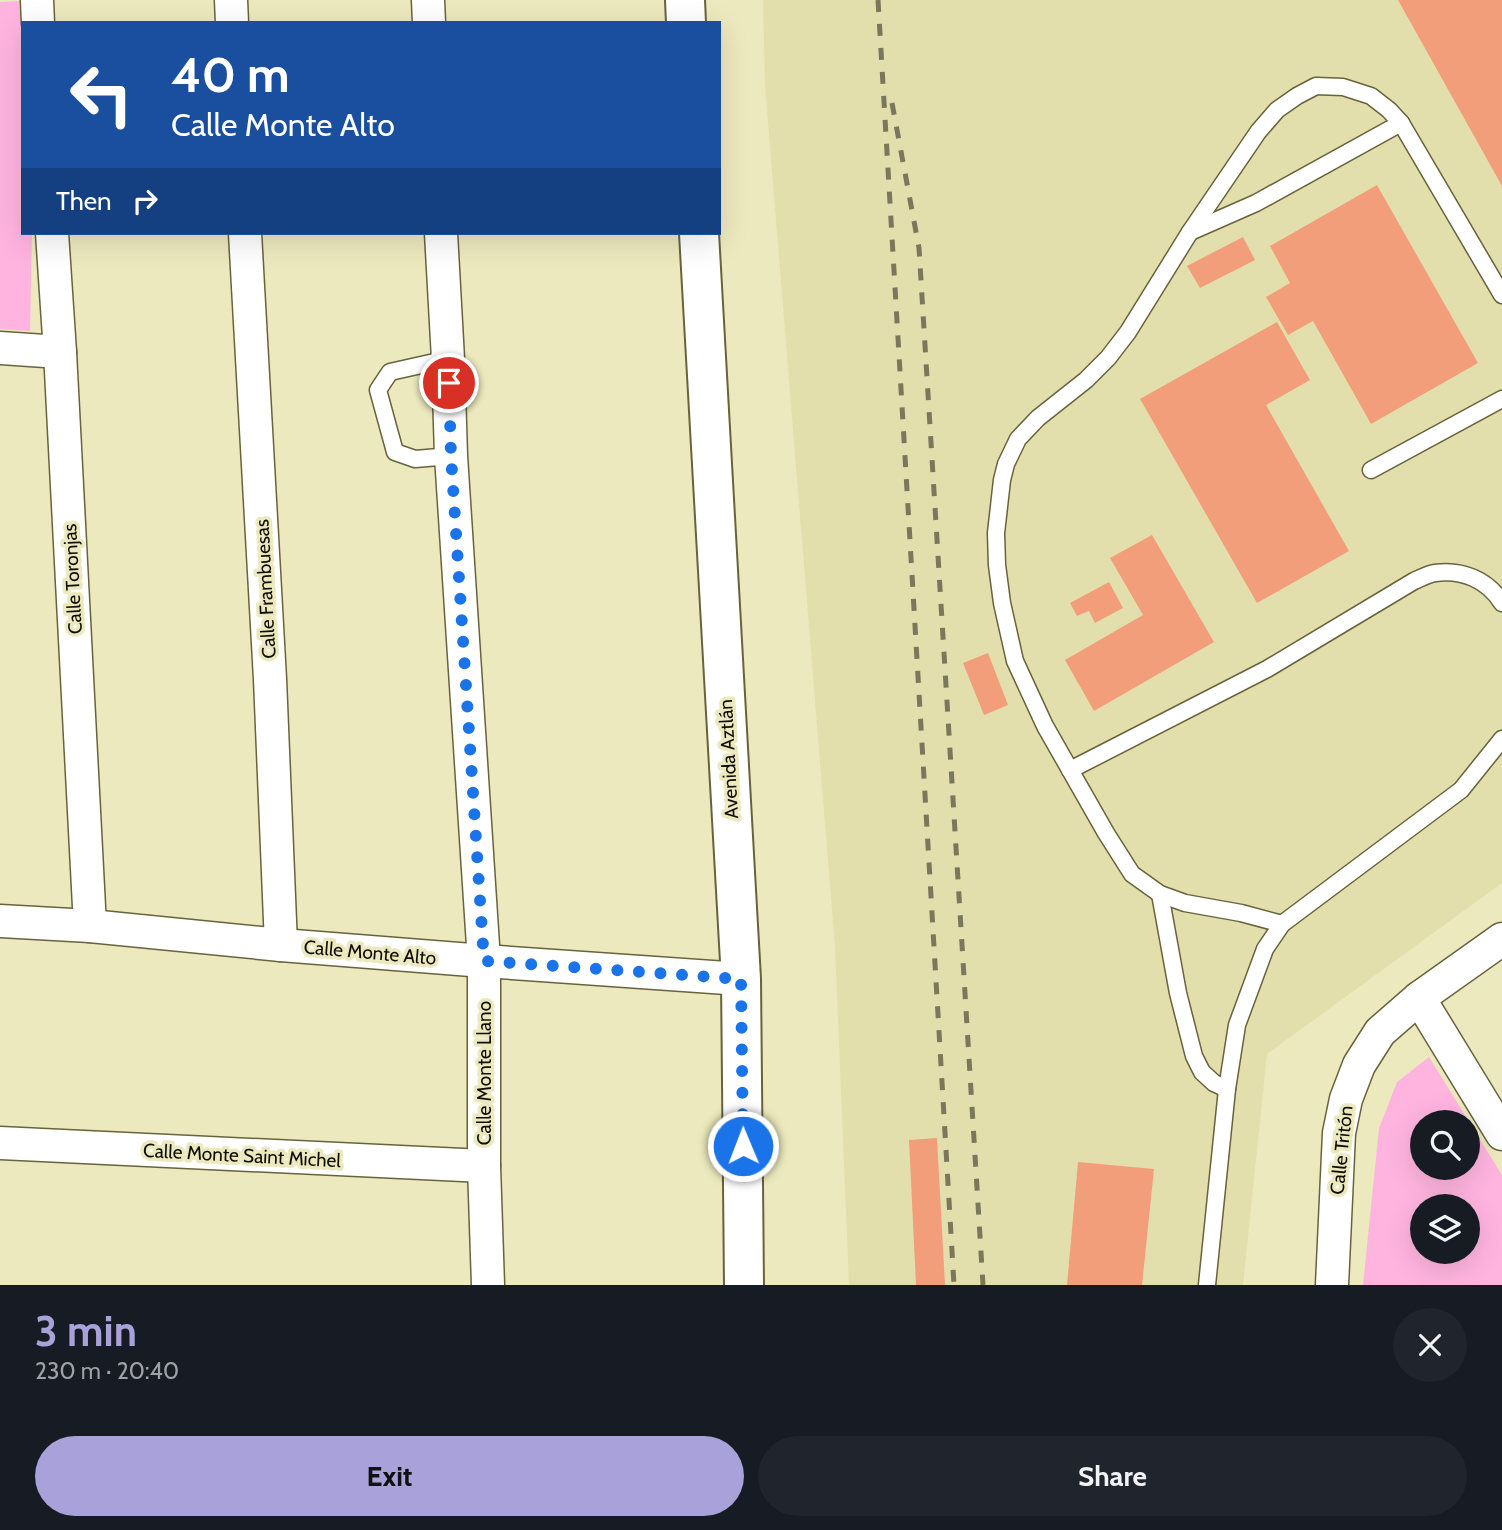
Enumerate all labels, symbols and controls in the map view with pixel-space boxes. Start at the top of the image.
text: 40 m [171,45,290,104]
icon: left [56,49,147,140]
text: Calle Monte Alto [171,105,395,144]
icon: right [126,182,164,220]
text: Then [56,185,112,217]
pin [419,353,479,413]
icon: arrive [430,364,468,402]
street label: Calle Frambuesas [250,519,281,659]
street label: Calle Toronjas [58,523,87,635]
street label: Avenida Aztlán [714,699,743,819]
street label: Calle Monte Alto [303,935,437,970]
street label: Calle Monte Llano [473,1001,496,1145]
street label: Calle Tritón [1325,1104,1358,1196]
position arrow [706,1109,780,1183]
map controls [1410,1110,1480,1264]
button: search [1410,1110,1480,1180]
street label: Calle Monte Saint Michel [143,1139,342,1172]
button: layers [1410,1194,1480,1264]
text: 3 min [35,1305,137,1357]
button: close [1393,1308,1467,1382]
text: 230 m · 20:40 [35,1357,179,1385]
button: Exit [35,1436,744,1516]
button: Share [758,1436,1467,1516]

